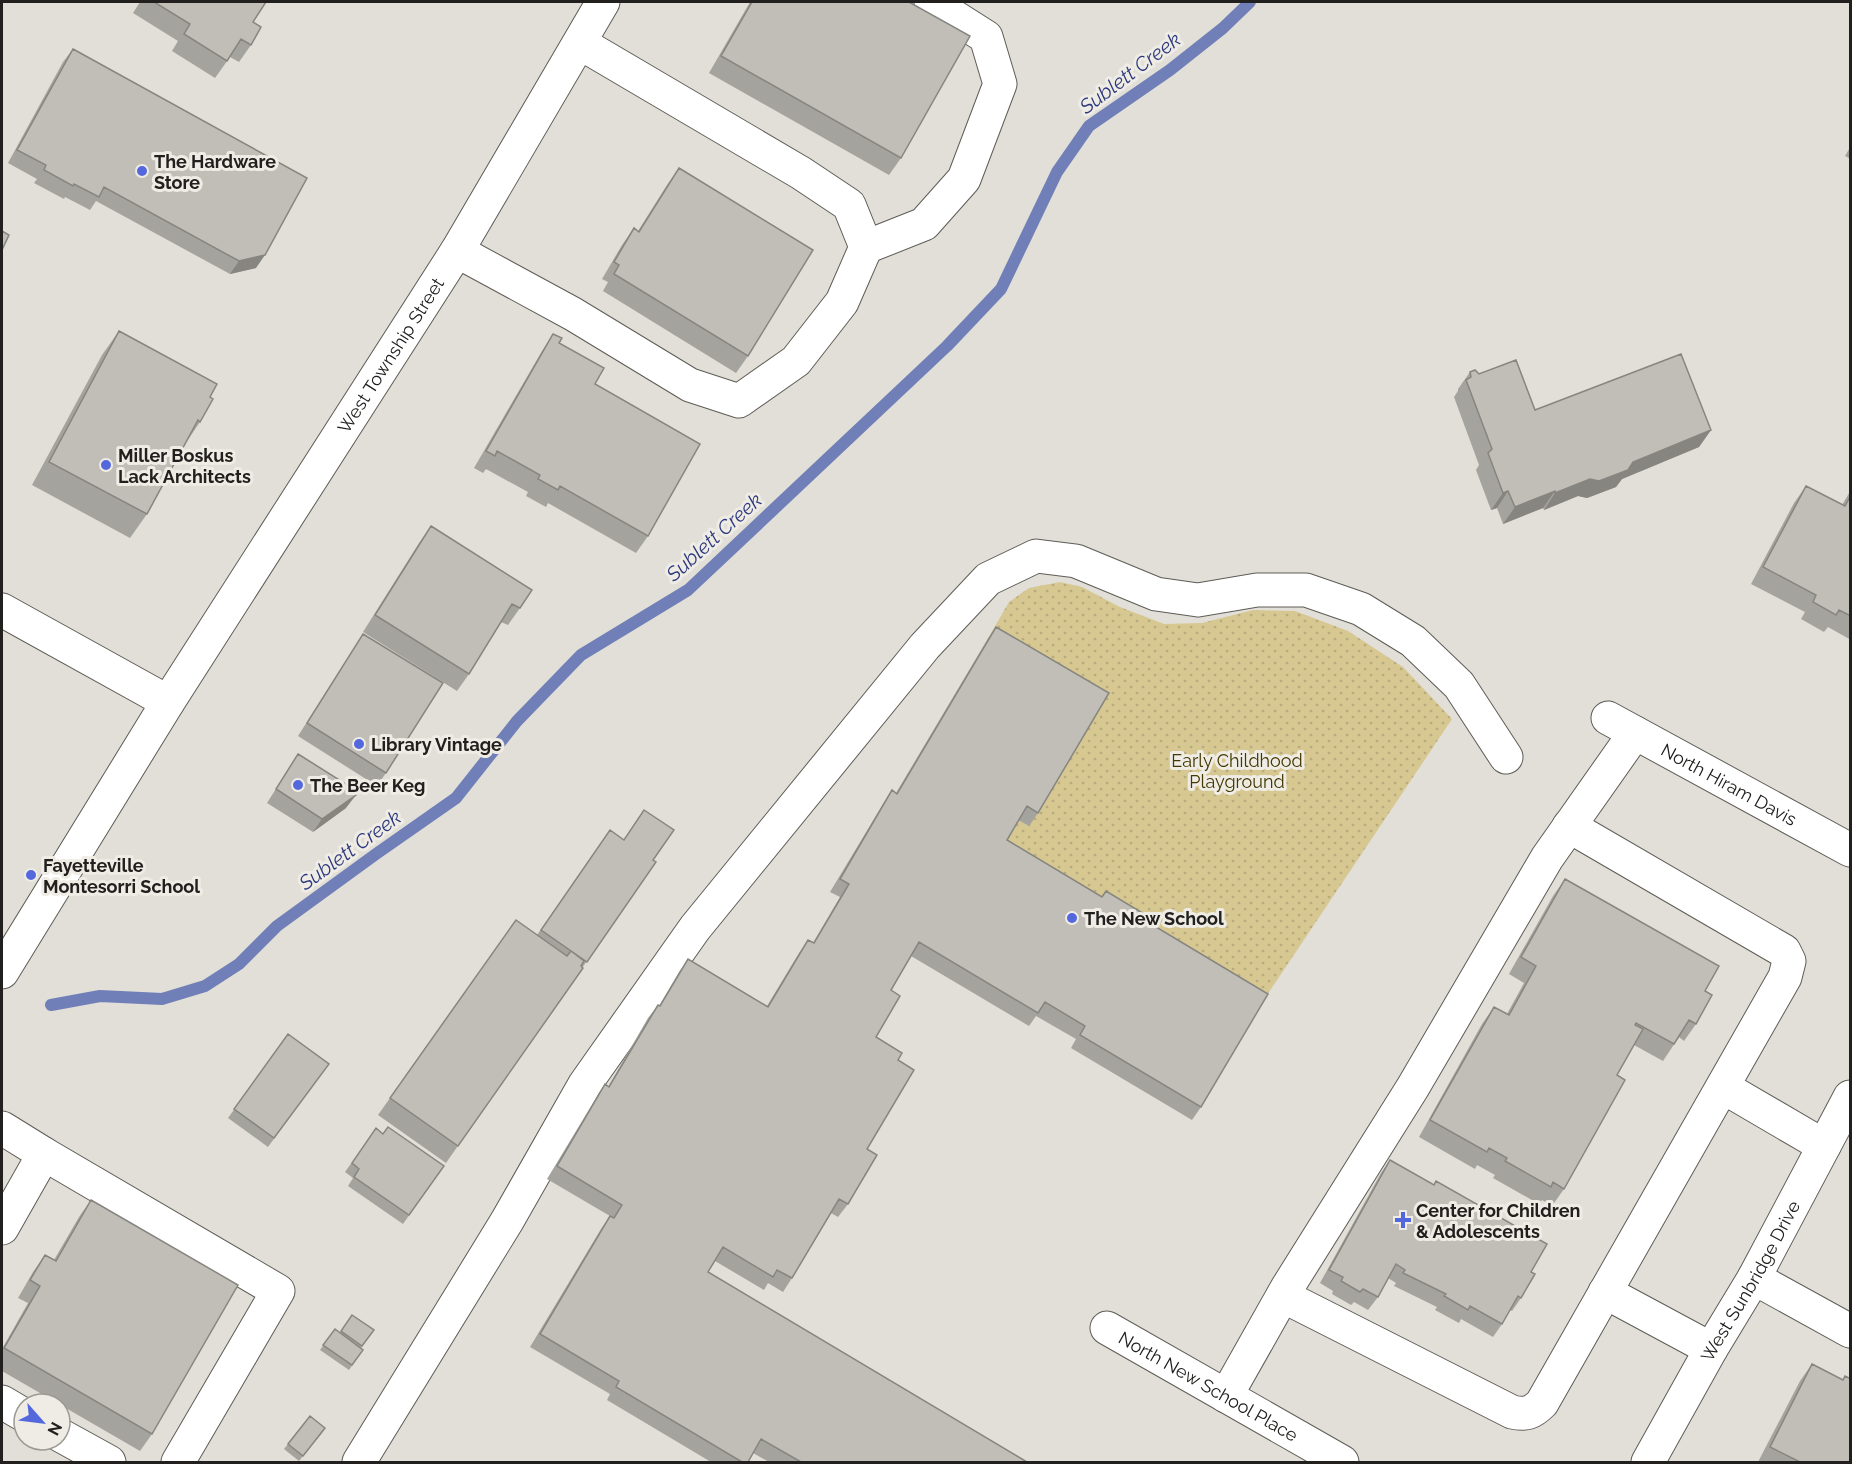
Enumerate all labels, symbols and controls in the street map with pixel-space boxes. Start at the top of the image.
water label: Sublett Creek [1074,27,1185,119]
place label: The Hardware Store [154,151,276,193]
marker: The Hardware Store [135,164,149,178]
street label: West Township Street [333,273,448,437]
place label: Miller Boskus Lack Architects [118,445,251,487]
marker: Miller Boskus Lack Architects [99,458,113,472]
water label: Sublett Creek [661,488,767,587]
place label: Library Vintage [371,734,502,755]
marker: Library Vintage [352,737,366,751]
street label: North Hiram Davis [1658,739,1801,830]
park label: Early Childhood Playground [1171,750,1303,792]
place label: The Beer Keg [310,775,425,796]
marker: The Beer Keg [291,778,305,792]
water label: Sublett Creek [293,805,406,896]
place label: Fayetteville Montesorri School [43,855,200,897]
marker: Fayetteville Montesorri School [24,868,38,882]
place label: The New School [1084,908,1224,929]
marker: The New School [1065,911,1079,925]
street label: West Sunbridge Drive [1696,1196,1804,1365]
place label: Center for Children & Adolescents [1416,1200,1580,1242]
marker: Center for Children & Adolescents [1394,1211,1412,1229]
street label: North New School Place [1115,1327,1302,1446]
north arrow [12,1392,72,1452]
text: N [44,1419,66,1439]

